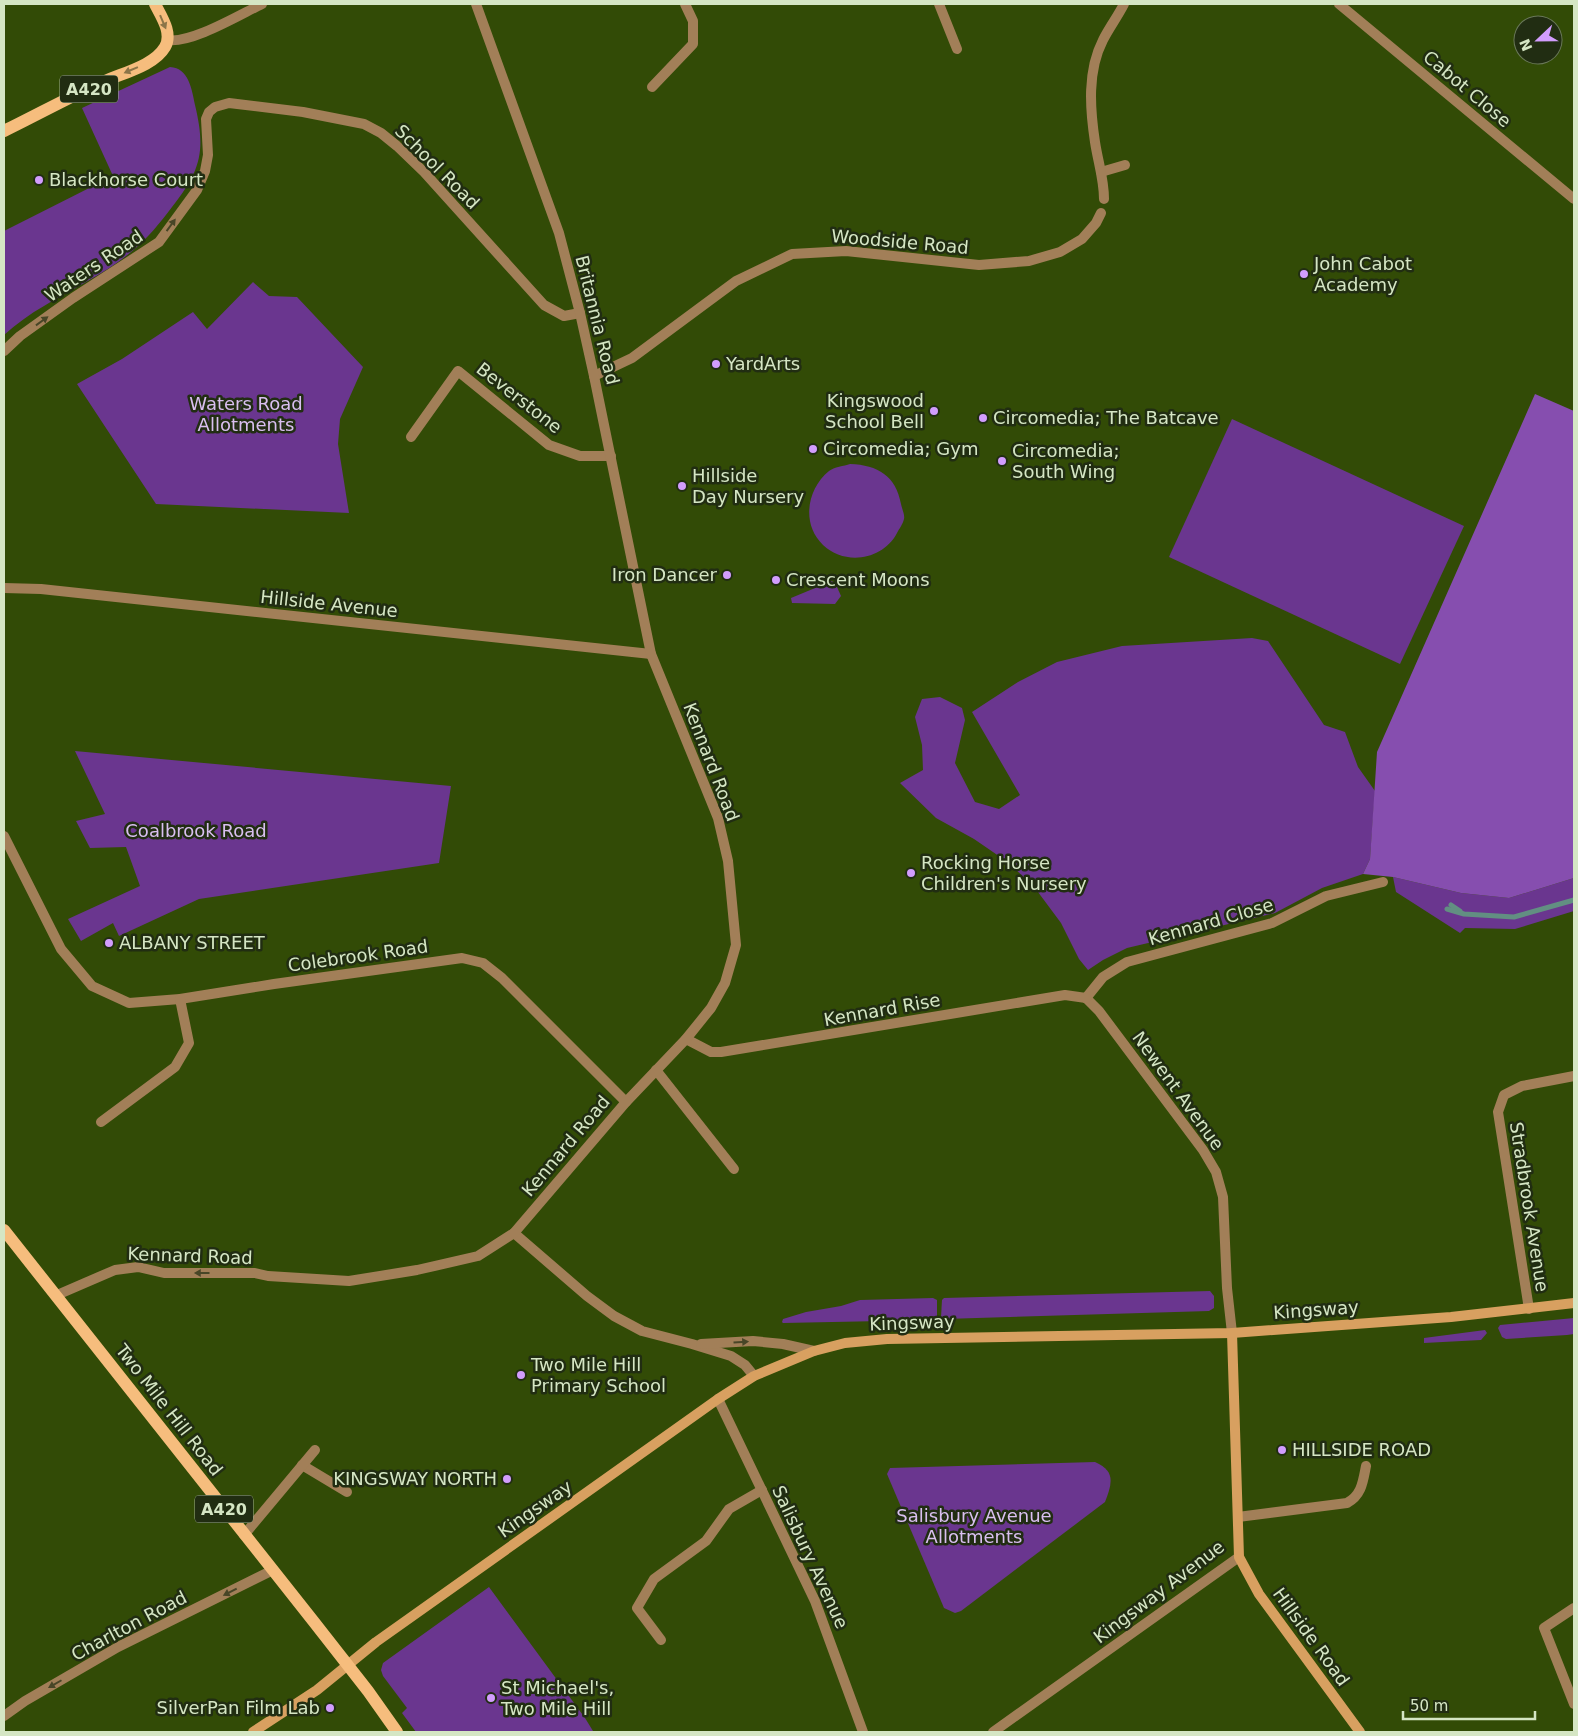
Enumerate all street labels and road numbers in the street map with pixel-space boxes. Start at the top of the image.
street label: Cabot Close [1419,46,1515,131]
road number: A420 [60,76,118,102]
street label: School Road [391,120,484,213]
street label: Waters Road [41,225,147,306]
street label: Woodside Road [830,225,970,258]
street label: Britannia Road [571,253,624,387]
street label: Beverstone [472,358,566,437]
street label: Hillside Avenue [259,586,399,621]
street label: Kennard Road [679,700,744,824]
street label: Kennard Close [1146,894,1276,949]
street label: Colebrook Road [286,935,429,976]
street label: Kennard Rise [822,989,942,1030]
street label: Newent Avenue [1128,1027,1228,1154]
street label: Kennard Road [517,1091,614,1200]
street label: Stradbrook Avenue [1506,1120,1553,1293]
street label: Kennard Road [127,1243,253,1268]
street label: Kingsway [1273,1296,1360,1323]
street label: Kingsway [869,1311,955,1334]
street label: Two Mile Hill Road [111,1339,227,1480]
street label: Kingsway [494,1475,576,1542]
street label: Salisbury Avenue [768,1482,853,1632]
road number: A420 [195,1496,253,1522]
street label: Kingsway Avenue [1089,1536,1228,1648]
street label: Hillside Road [1269,1583,1354,1690]
street label: Charlton Road [67,1586,190,1665]

